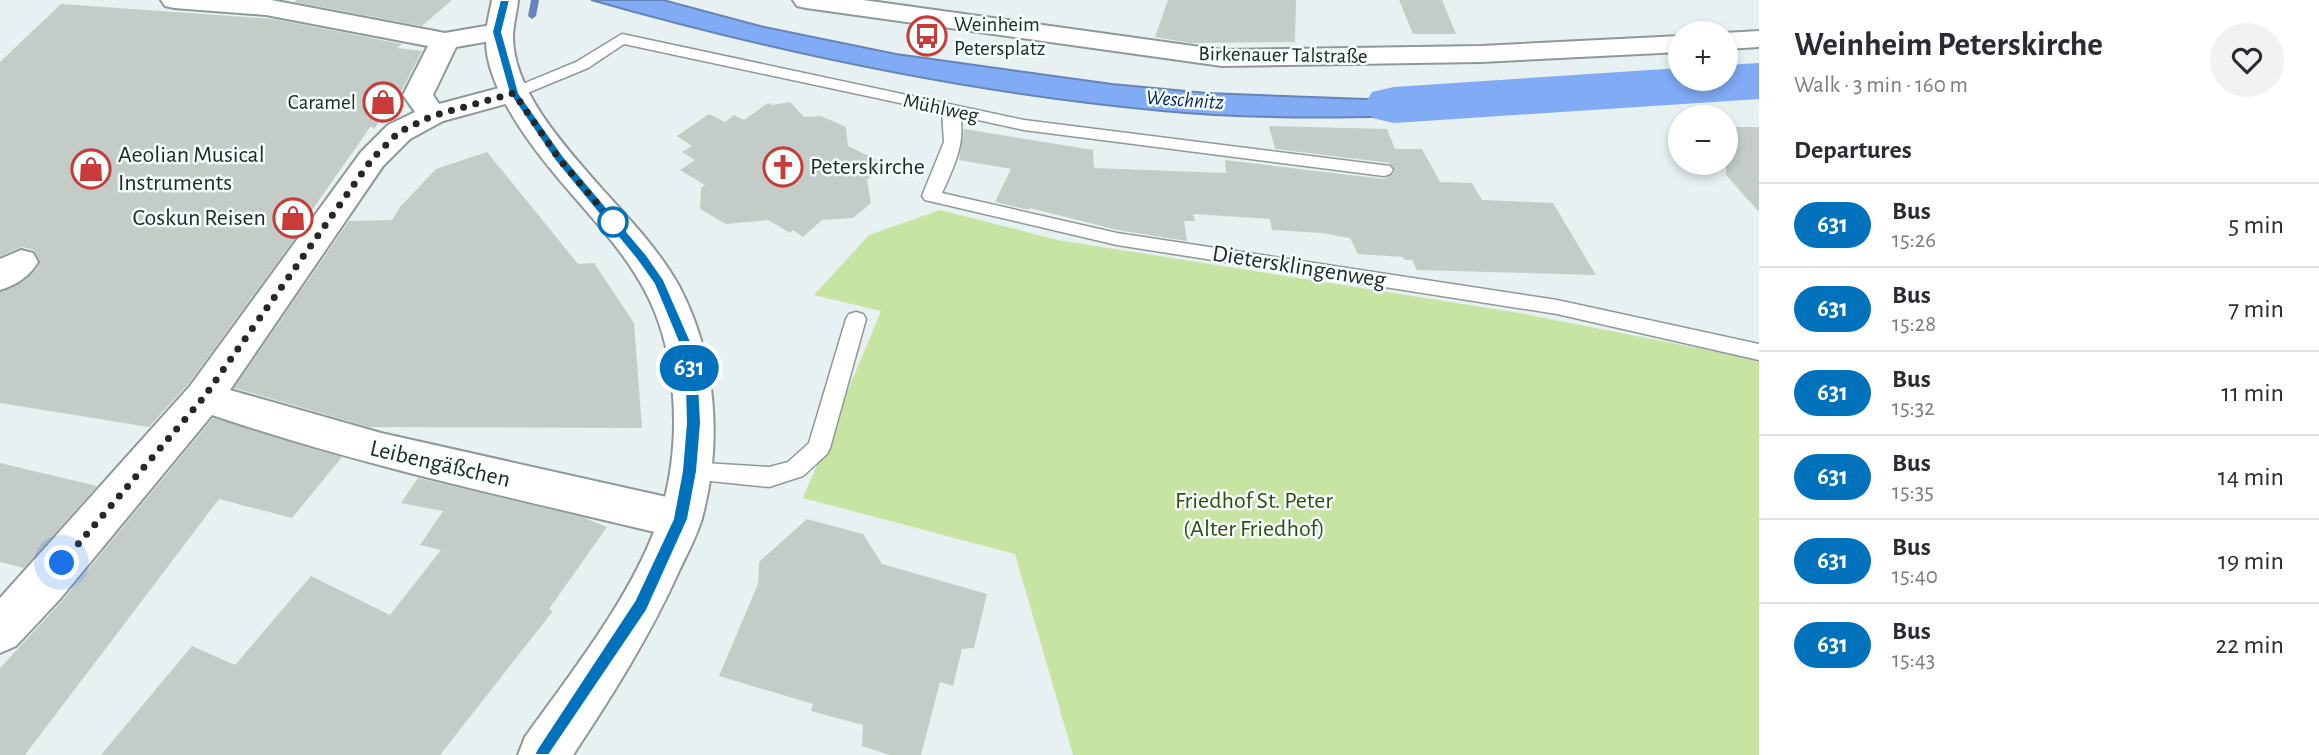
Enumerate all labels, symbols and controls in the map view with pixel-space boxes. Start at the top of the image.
place label: Weinheim Petersplatz [954,14,1045,59]
bus stop icon: Weinheim Petersplatz [906,15,948,57]
map controls [1668,21,1738,175]
button: + [1668,21,1738,91]
button: heart [2210,23,2284,97]
text: Weinheim Peterskirche [1794,29,2103,62]
street label: Birkenauer Talstraße [1198,43,1368,67]
text: Walk · 3 min · 160 m [1794,74,1968,97]
shop icon: Caramel [362,81,404,123]
water label: Weschnitz [1145,87,1225,113]
street label: Mühlweg [901,90,981,126]
place label: Caramel [288,92,356,113]
button: − [1668,105,1738,175]
text: Departures [1794,137,1912,163]
place label: Aeolian Musical Instruments [118,143,265,195]
church icon: Peterskirche [762,146,804,188]
shop icon: Aeolian Musical Instruments [70,148,112,190]
place label: Peterskirche [810,155,925,179]
shop icon: Coskun Reisen [272,197,314,239]
text: Bus [1892,198,1931,224]
place label: Coskun Reisen [132,206,266,230]
unlabelled marker [598,207,628,237]
text: 5 min [2228,212,2284,238]
text: 631 [1817,213,1848,237]
text: 15:26 [1892,229,1936,252]
street label: Dietersklingenweg [1210,241,1388,293]
text: Bus [1892,282,1931,308]
text: 7 min [2228,296,2284,322]
text: 631 [1817,297,1848,321]
text: 15:28 [1892,313,1936,336]
line badge: 631 [649,345,729,391]
text: 631 [674,356,704,380]
text: Bus [1892,366,1931,392]
text: 11 min [2221,380,2284,406]
text: 631 [1817,381,1848,405]
text: 15:32 [1892,397,1935,420]
street label: Leibengäßchen [368,436,512,492]
text: Bus [1892,450,1931,476]
text: 14 min [2218,464,2284,490]
text: 631 [1817,465,1848,489]
text: 15:35 [1892,481,1934,504]
park label: Friedhof St. Peter (Alter Friedhof) [1175,489,1333,541]
text: Bus [1892,534,1931,560]
your location [44,545,79,580]
text: 19 min [2218,548,2284,574]
text: 631 [1817,549,1848,573]
text: 15:40 [1892,565,1938,588]
text: Bus [1892,618,1931,644]
text: 22 min [2216,632,2284,658]
text: 631 [1817,633,1848,657]
text: 15:43 [1892,649,1935,672]

